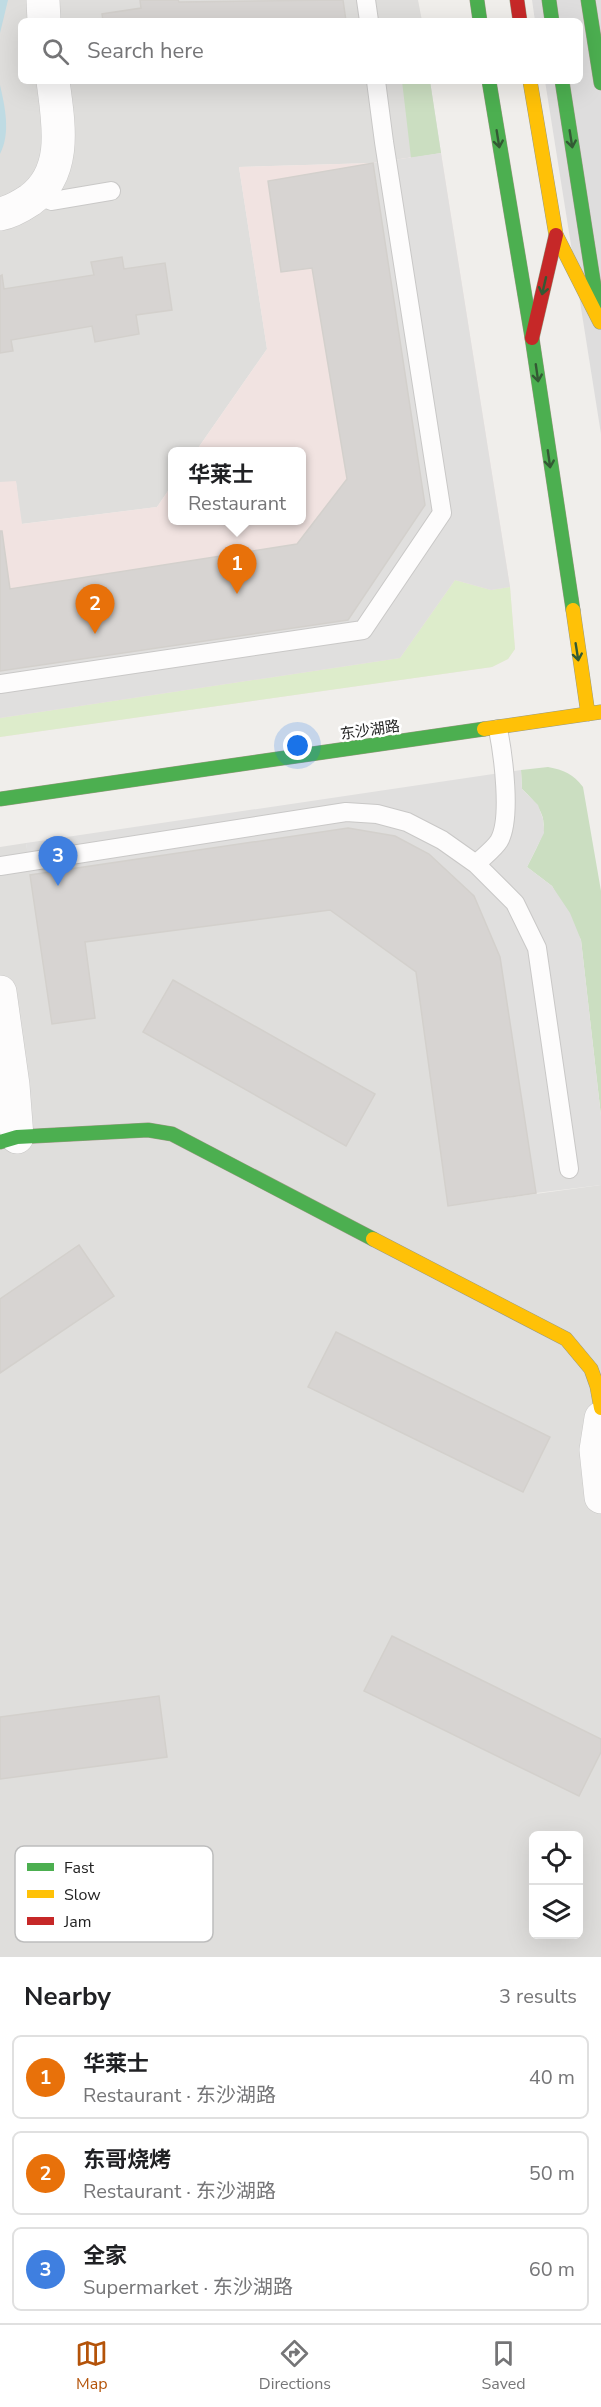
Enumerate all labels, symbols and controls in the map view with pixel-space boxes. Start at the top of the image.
search box [18,18,583,84]
icon: search [39,35,72,68]
text: Search here [87,36,204,66]
one-way arrow [493,128,504,148]
one-way arrow [566,128,577,148]
one-way arrow [538,276,549,296]
one-way arrow [532,362,543,382]
popup [168,447,306,525]
one-way arrow [544,448,555,468]
text: 华莱士 [188,460,254,490]
text: Restaurant [188,490,286,517]
pin: 1 [218,544,256,594]
pin: 2 [76,584,115,634]
one-way arrow [572,641,583,661]
street label: 东沙湖路 [339,716,401,744]
your location [283,731,312,760]
pin: 3 [38,836,78,886]
map controls [529,1831,583,1939]
button: locate [529,1831,583,1885]
legend [15,1846,213,1942]
text: Fast [64,1857,95,1879]
text: Slow [64,1884,101,1906]
button: layers [529,1885,583,1939]
text: Jam [63,1911,91,1933]
text: Nearby [24,1979,111,2014]
text: 3 results [499,1983,577,2010]
text: 华莱士 [83,2049,149,2079]
text: 1 [40,2064,52,2091]
text: 40 m [529,2064,575,2091]
text: Restaurant · 东沙湖路 [83,2082,276,2109]
text: 东哥烧烤 [83,2145,171,2175]
text: 2 [40,2160,52,2187]
text: 50 m [529,2160,575,2187]
text: Restaurant · 东沙湖路 [83,2178,276,2205]
text: 全家 [83,2241,127,2271]
text: 3 [40,2256,52,2283]
text: 60 m [529,2256,575,2283]
text: Supermarket · 东沙湖路 [83,2274,293,2301]
tab: Map [75,2337,108,2395]
tab: Directions [259,2337,331,2395]
tab: Saved [482,2337,526,2395]

